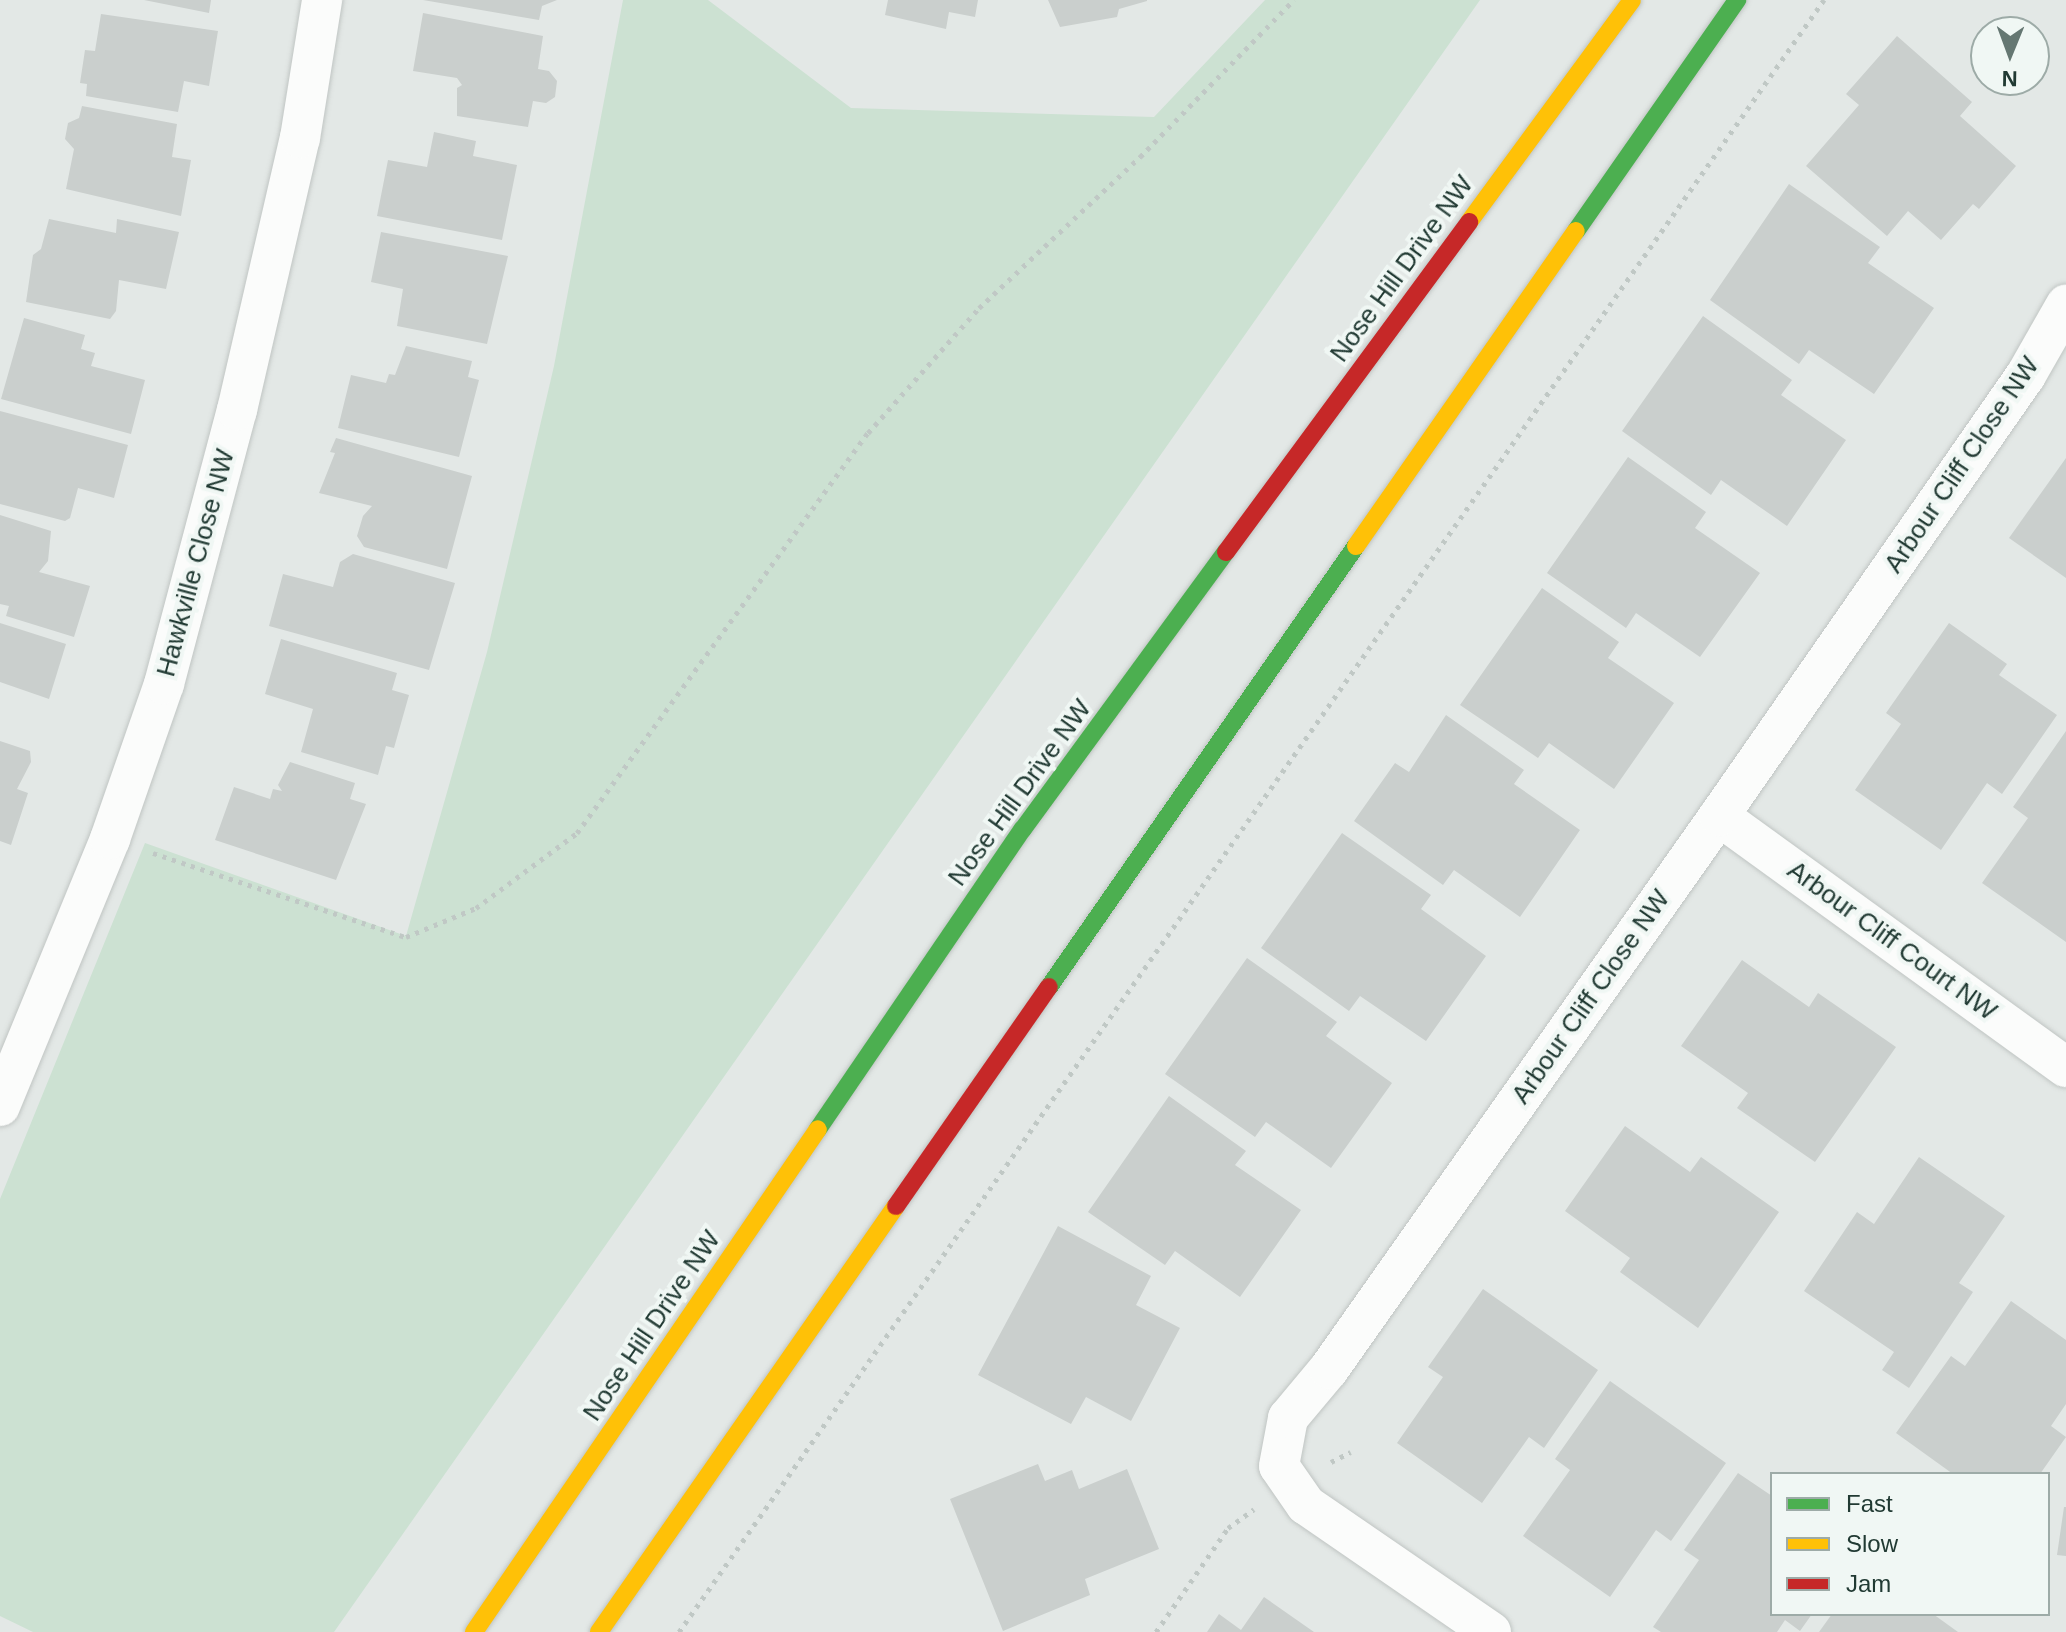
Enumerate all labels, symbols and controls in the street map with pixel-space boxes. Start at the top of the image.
north arrow [1970,16,2050,96]
text: N [2001,66,2018,91]
street label: Nose Hill Drive NW [1324,170,1480,368]
street label: Arbour Cliff Close NW [1878,351,2046,579]
street label: Hawkville Close NW [151,446,241,680]
street label: Nose Hill Drive NW [942,694,1098,892]
street label: Arbour Cliff Court NW [1781,855,2003,1027]
street label: Arbour Cliff Close NW [1505,884,1677,1110]
street label: Nose Hill Drive NW [577,1225,727,1427]
legend [1770,1472,2050,1616]
text: Fast [1846,1490,1893,1517]
text: Slow [1846,1530,1898,1557]
text: Jam [1846,1570,1891,1597]

